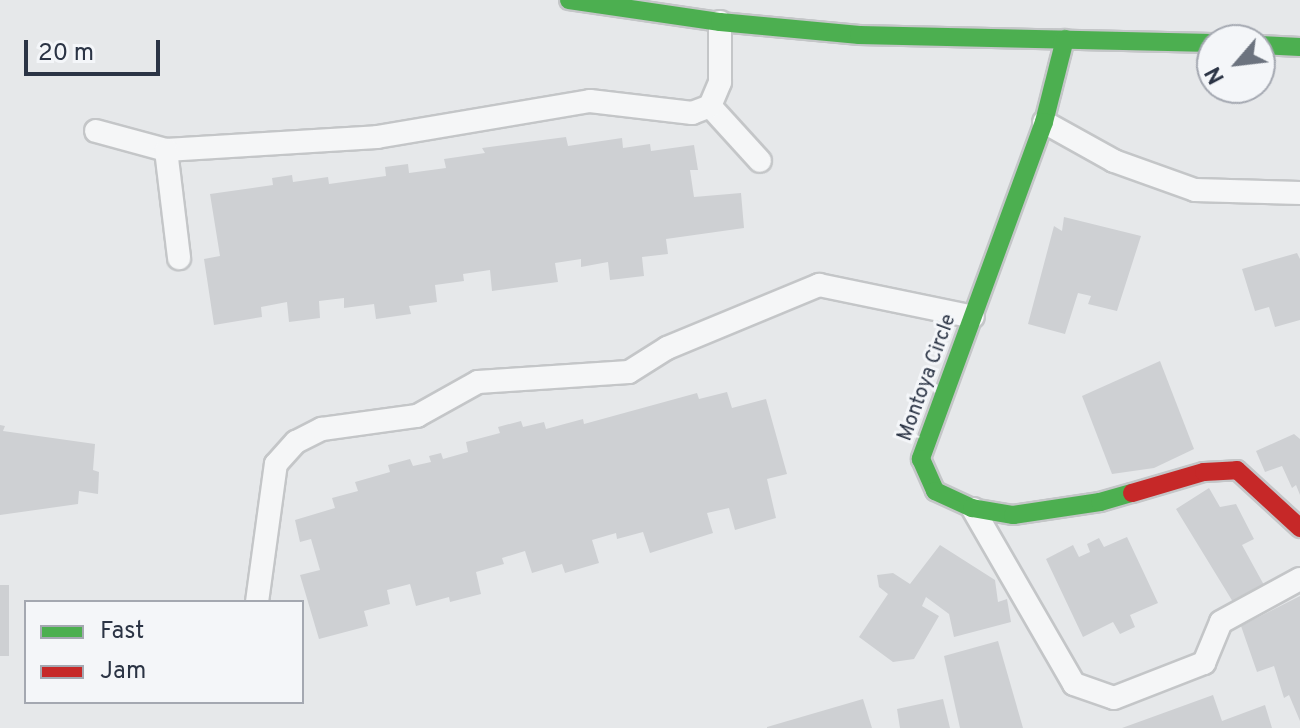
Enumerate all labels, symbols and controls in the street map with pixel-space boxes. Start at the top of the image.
scale bar [28,24,164,74]
north arrow [1196,24,1276,104]
text: 20 m [38,39,94,69]
text: N [1201,61,1232,88]
street label: Montoya Circle [894,311,962,445]
legend [24,600,304,704]
text: Fast [100,617,144,647]
text: Jam [100,657,146,687]

